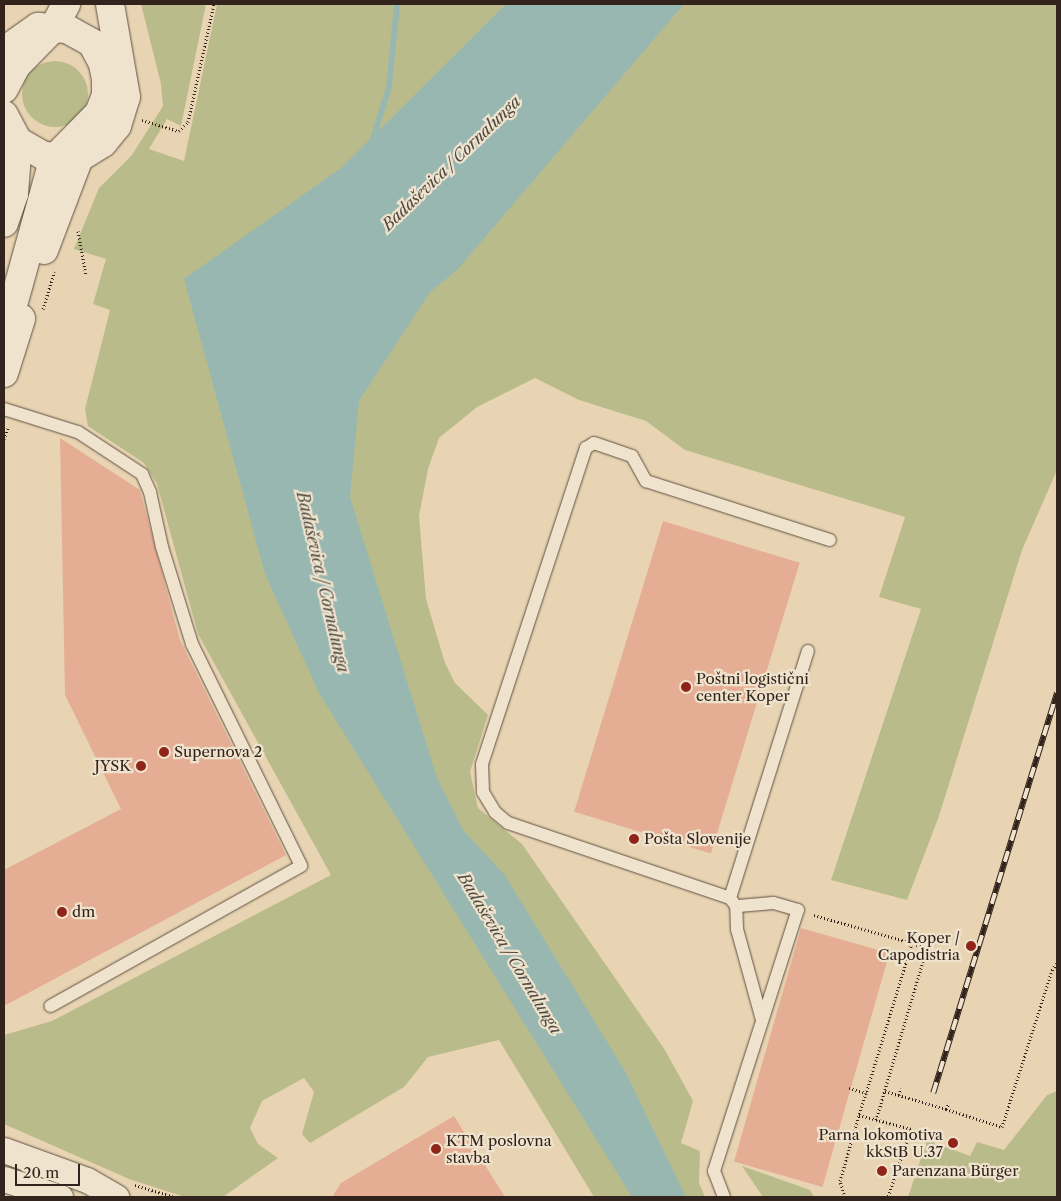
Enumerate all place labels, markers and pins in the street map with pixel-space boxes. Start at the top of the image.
place label: Poštni logistični center Koper [696,669,809,704]
marker: Poštni logistični center Koper [680,681,692,693]
place label: Supernova 2 [174,743,263,761]
marker: Supernova 2 [158,746,170,758]
place label: JYSK [95,757,131,775]
marker: JYSK [135,760,147,772]
place label: Pošta Slovenije [644,830,751,848]
marker: Pošta Slovenije [628,833,640,845]
place label: dm [72,903,95,921]
marker: dm [56,906,68,918]
place label: Koper / Capodistria [878,928,960,963]
marker: Koper / Capodistria [964,939,978,953]
place label: Parna lokomotiva kkStB U.37 [818,1125,943,1160]
place label: KTM poslovna stavba [446,1131,552,1166]
marker: Parna lokomotiva kkStB U.37 [947,1137,959,1149]
marker: KTM poslovna stavba [430,1143,442,1155]
place label: Parenzana Bürger [892,1162,1019,1180]
marker: Parenzana Bürger [876,1165,888,1177]

